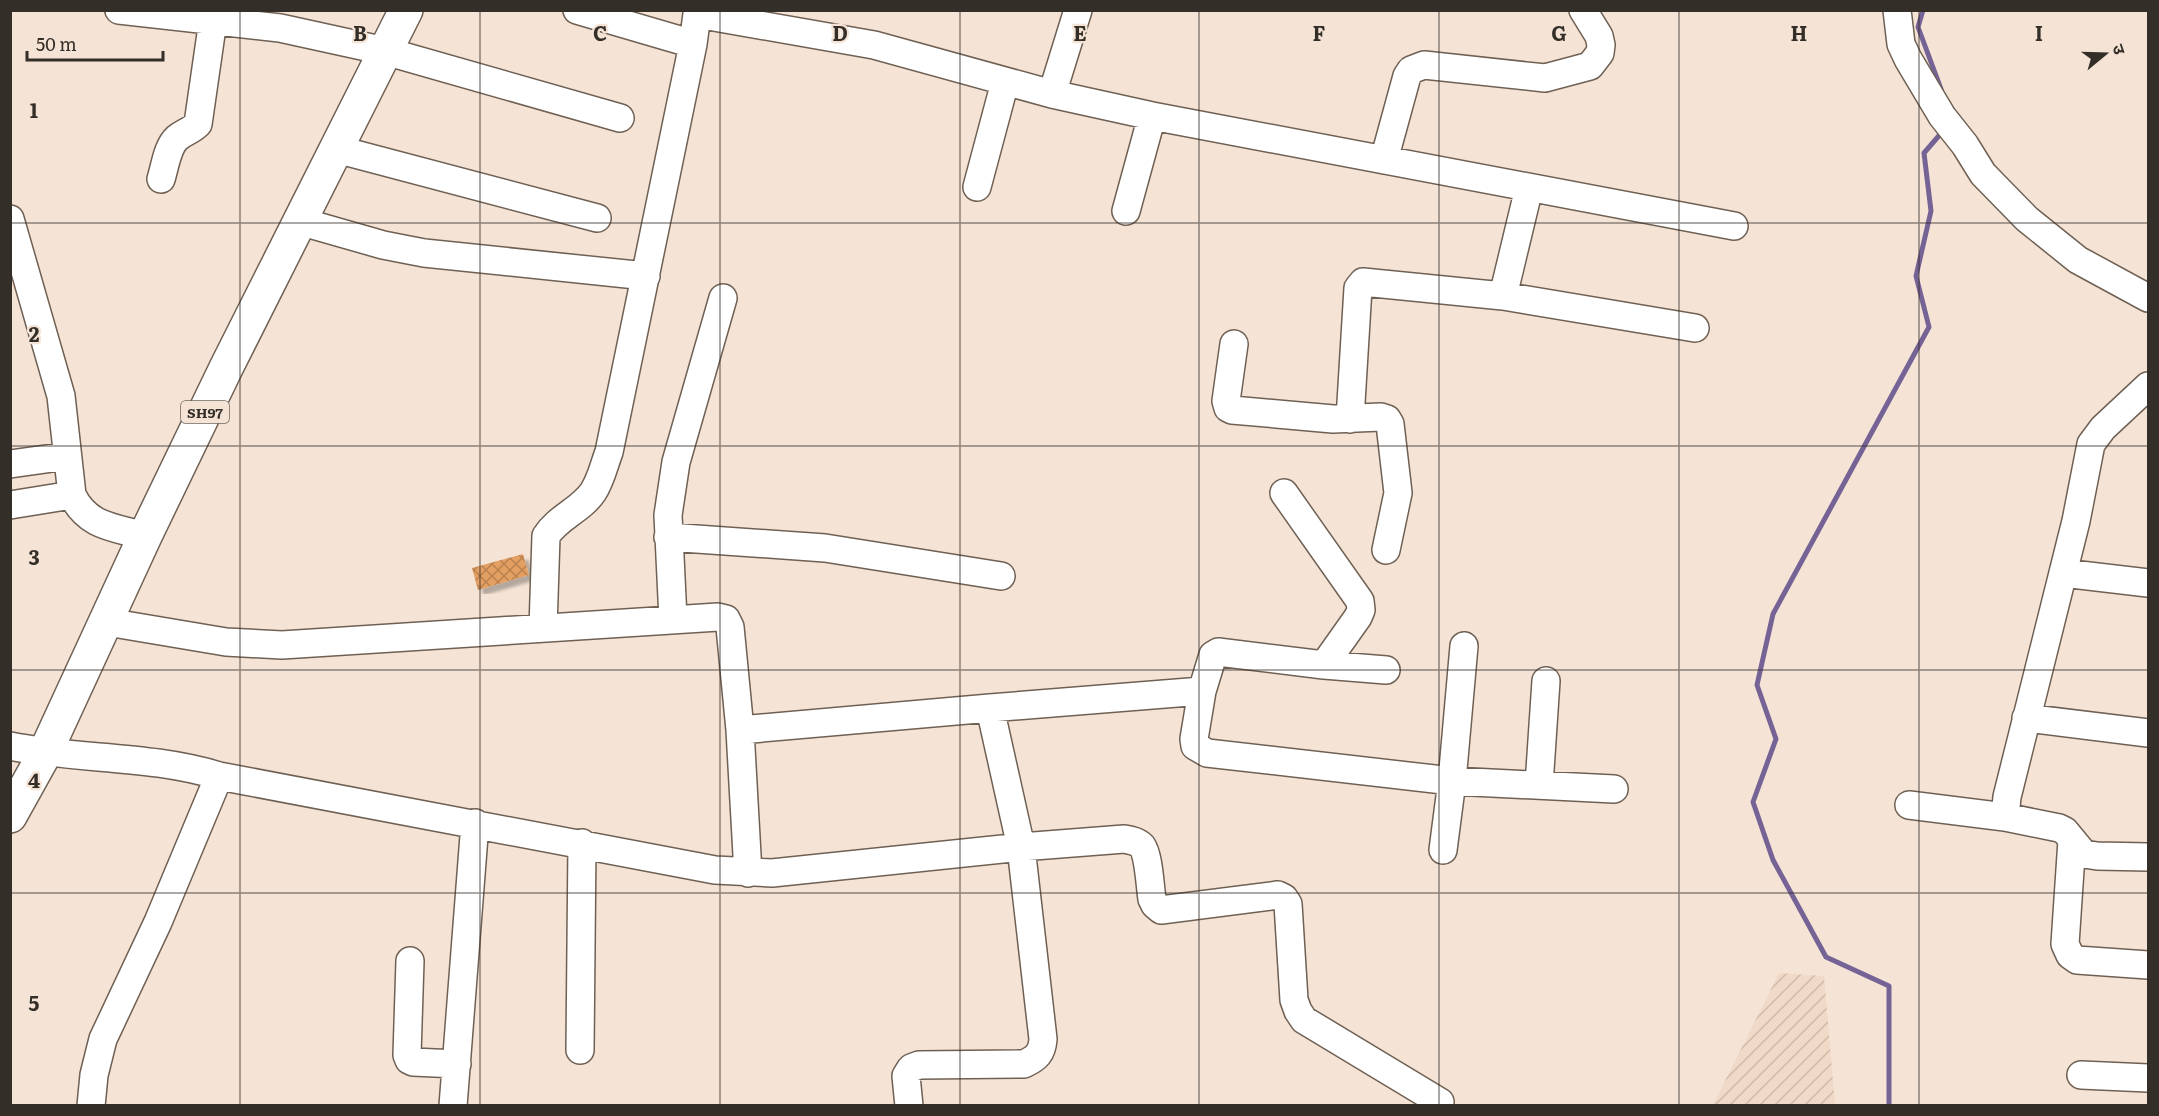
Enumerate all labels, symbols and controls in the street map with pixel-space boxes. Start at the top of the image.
text: B [353,17,367,47]
text: C [593,17,607,47]
text: D [832,17,848,47]
text: E [1073,17,1087,47]
text: F [1313,17,1326,47]
text: G [1551,17,1567,47]
text: H [1791,17,1807,47]
text: I [2035,17,2043,47]
scale bar [27,24,164,62]
north arrow [2075,24,2135,84]
text: 50 m [36,30,77,57]
text: उ [2107,40,2133,58]
text: 1 [30,94,38,124]
text: 2 [29,318,40,348]
road number: SH97 [181,401,229,423]
text: 3 [28,541,40,571]
text: 4 [28,764,40,794]
text: 5 [29,987,40,1017]

